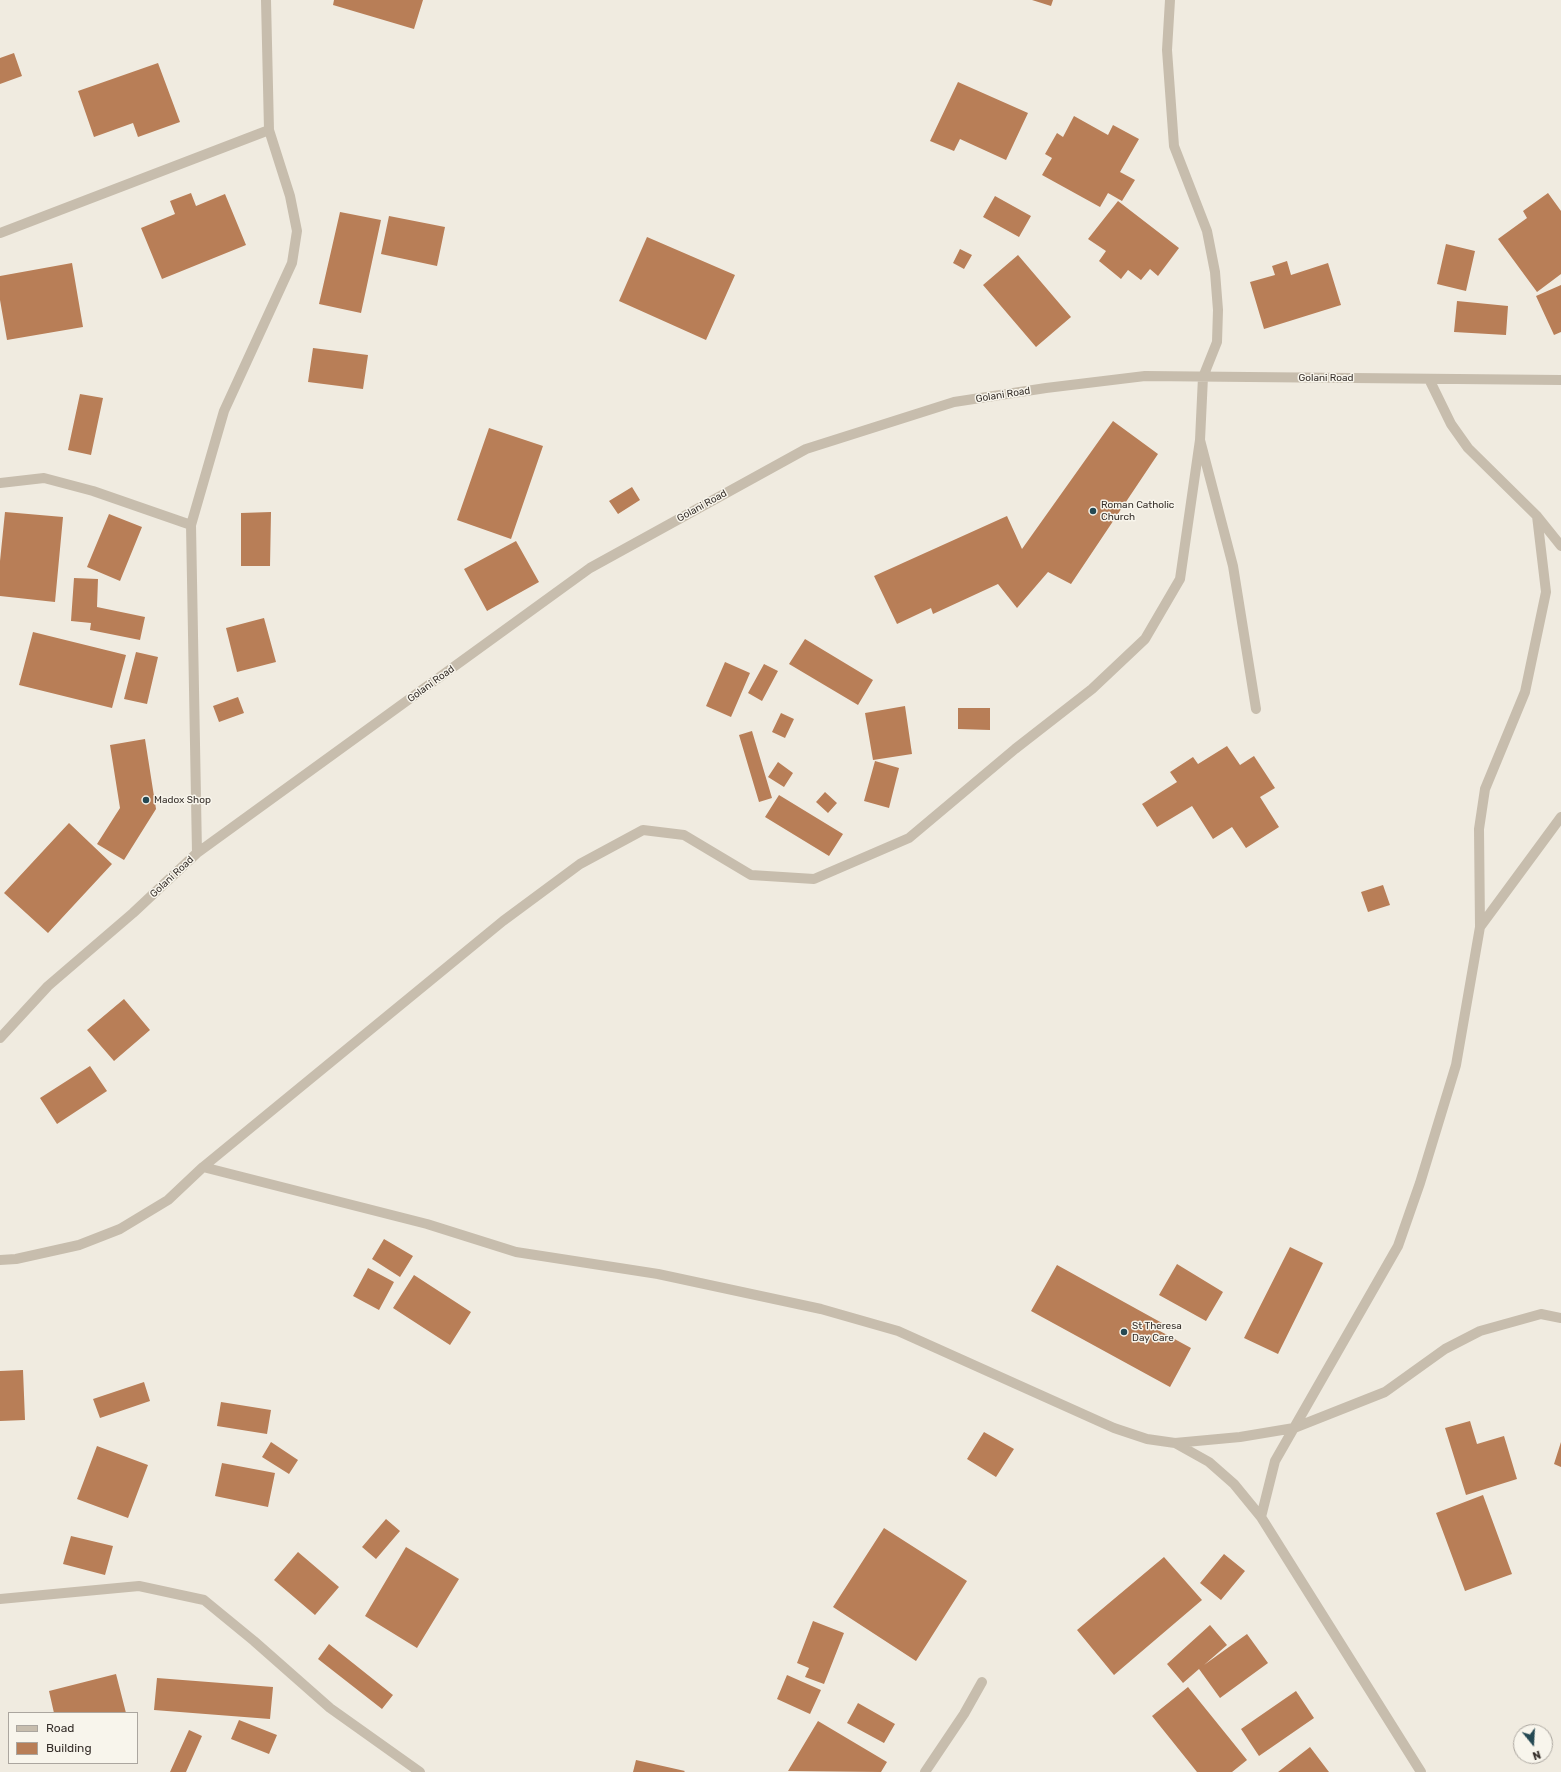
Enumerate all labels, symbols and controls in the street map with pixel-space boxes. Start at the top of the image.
street label: Golani Road [1298,372,1354,384]
street label: Golani Road [975,385,1031,405]
street label: Golani Road [675,487,729,525]
place label: Roman Catholic Church [1101,499,1174,522]
marker: Roman Catholic Church [1088,506,1098,516]
street label: Golani Road [405,663,457,705]
place label: Madox Shop [154,794,211,806]
marker: Madox Shop [141,795,151,805]
street label: Golani Road [148,854,196,900]
place label: St Theresa Day Care [1132,1320,1182,1344]
marker: St Theresa Day Care [1119,1327,1129,1337]
legend [8,1712,138,1764]
text: Road [46,1721,74,1735]
north arrow [1513,1724,1553,1764]
text: Building [46,1741,92,1755]
text: N [1531,1748,1542,1762]

